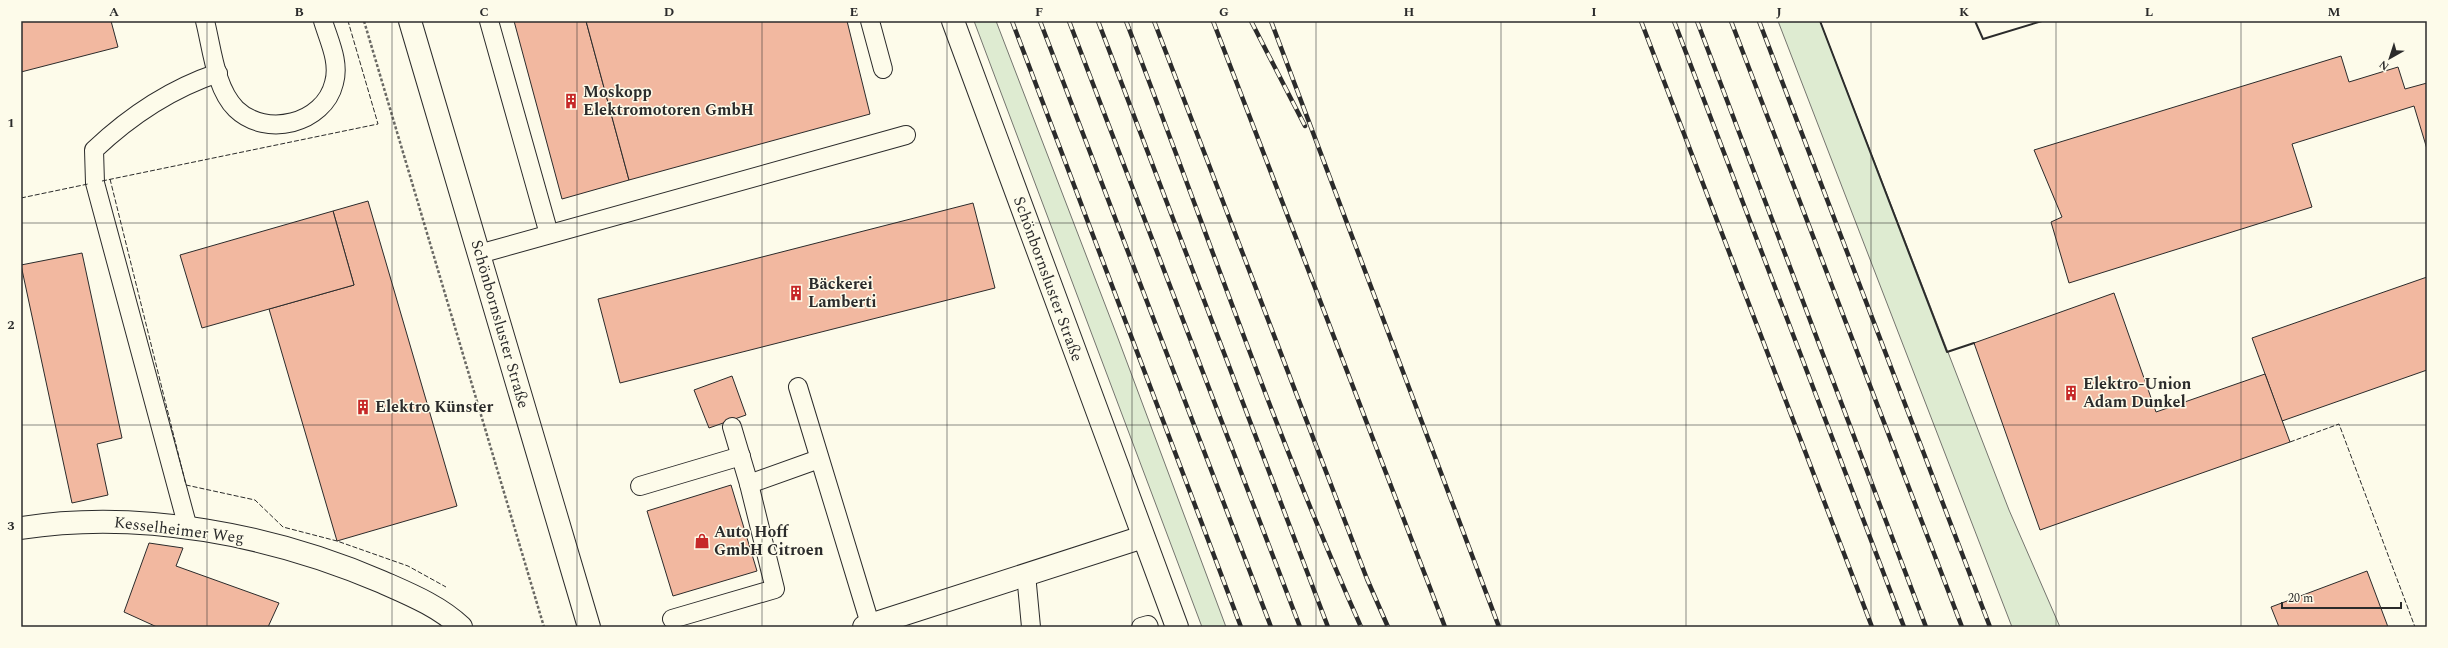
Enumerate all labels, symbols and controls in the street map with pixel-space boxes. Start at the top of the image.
text: A [109,2,119,22]
text: B [294,2,304,22]
text: C [479,2,489,22]
text: D [664,2,674,22]
text: E [850,2,859,22]
text: F [1035,2,1043,22]
text: G [1219,2,1229,22]
text: H [1404,2,1415,22]
text: I [1591,2,1597,22]
text: J [1776,2,1782,22]
text: K [1959,2,1969,22]
text: L [2145,2,2153,22]
text: M [2328,2,2341,22]
north arrow [2370,38,2410,78]
text: N [2375,56,2393,75]
place label: Moskopp Elektromotoren GmbH [583,80,754,122]
building icon: Moskopp Elektromotoren GmbH [562,92,580,110]
text: 1 [7,113,15,133]
street label: Schönbornsluster Straße [1007,193,1089,365]
street label: Schönbornsluster Straße [464,237,536,411]
place label: Bäckerei Lamberti [808,272,877,314]
building icon: Bäckerei Lamberti [787,284,805,302]
text: 2 [7,315,15,335]
place label: Elektro-Union Adam Dunkel [2083,372,2192,414]
building icon: Elektro-Union Adam Dunkel [2062,384,2080,402]
place label: Elektro Künster [375,395,493,419]
building icon: Elektro Künster [354,398,372,416]
street label: Kesselheimer Weg [113,510,245,550]
text: 3 [7,516,15,536]
place label: Auto Hoff GmbH Citroen [714,520,824,562]
shop icon: Auto Hoff GmbH Citroen [693,532,711,550]
scale bar [2282,584,2401,610]
text: 20 m [2288,589,2313,608]

